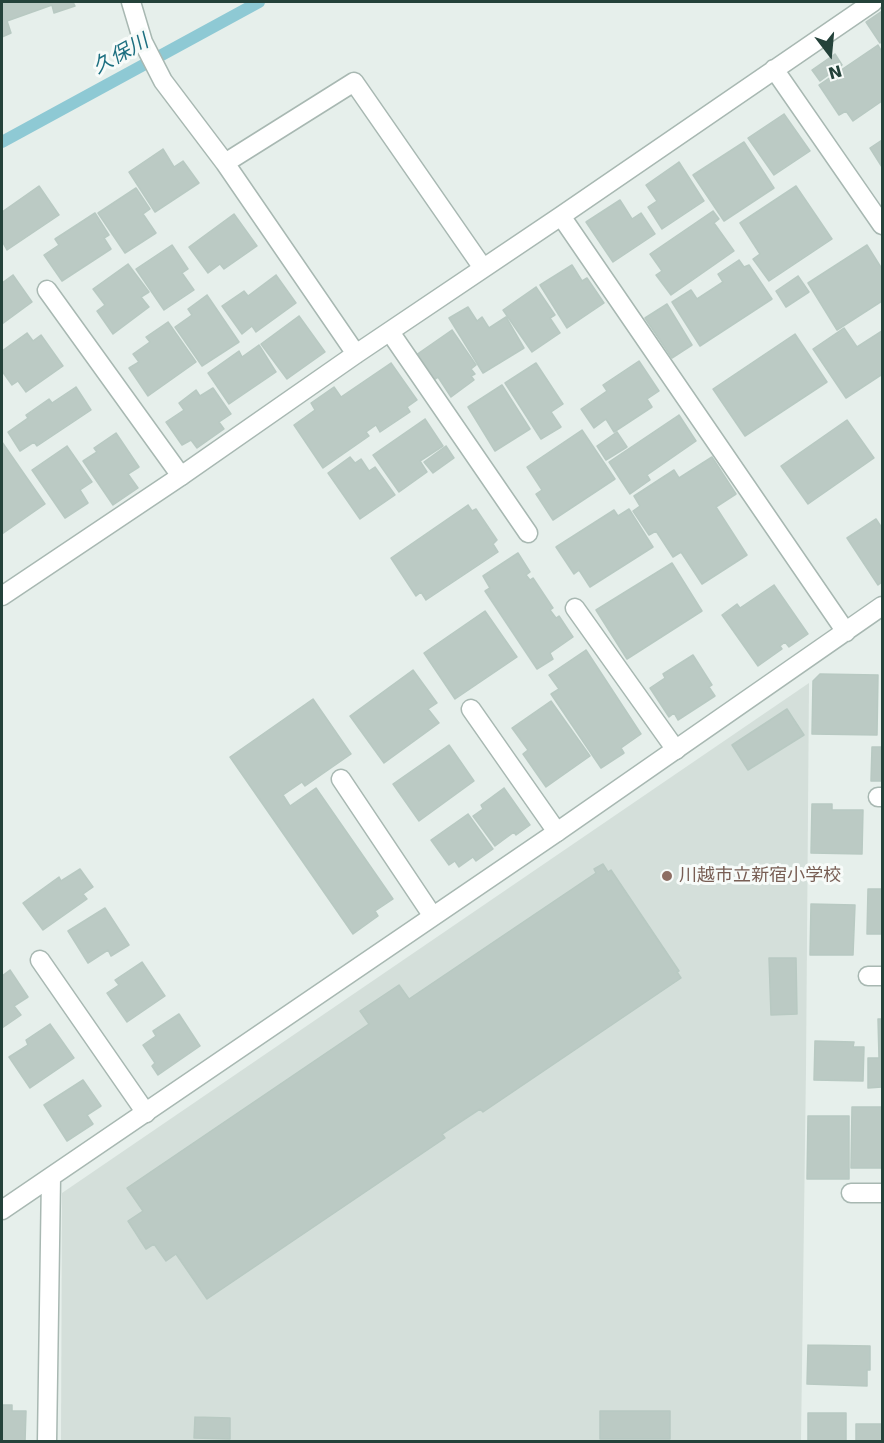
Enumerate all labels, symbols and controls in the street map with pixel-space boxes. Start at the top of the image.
north arrow [800,24,860,84]
water label: 久保川 [89,30,153,80]
text: N [826,61,844,83]
place label: 川越市立新宿小学校 [679,865,841,887]
marker: 川越市立新宿小学校 [660,869,674,883]

